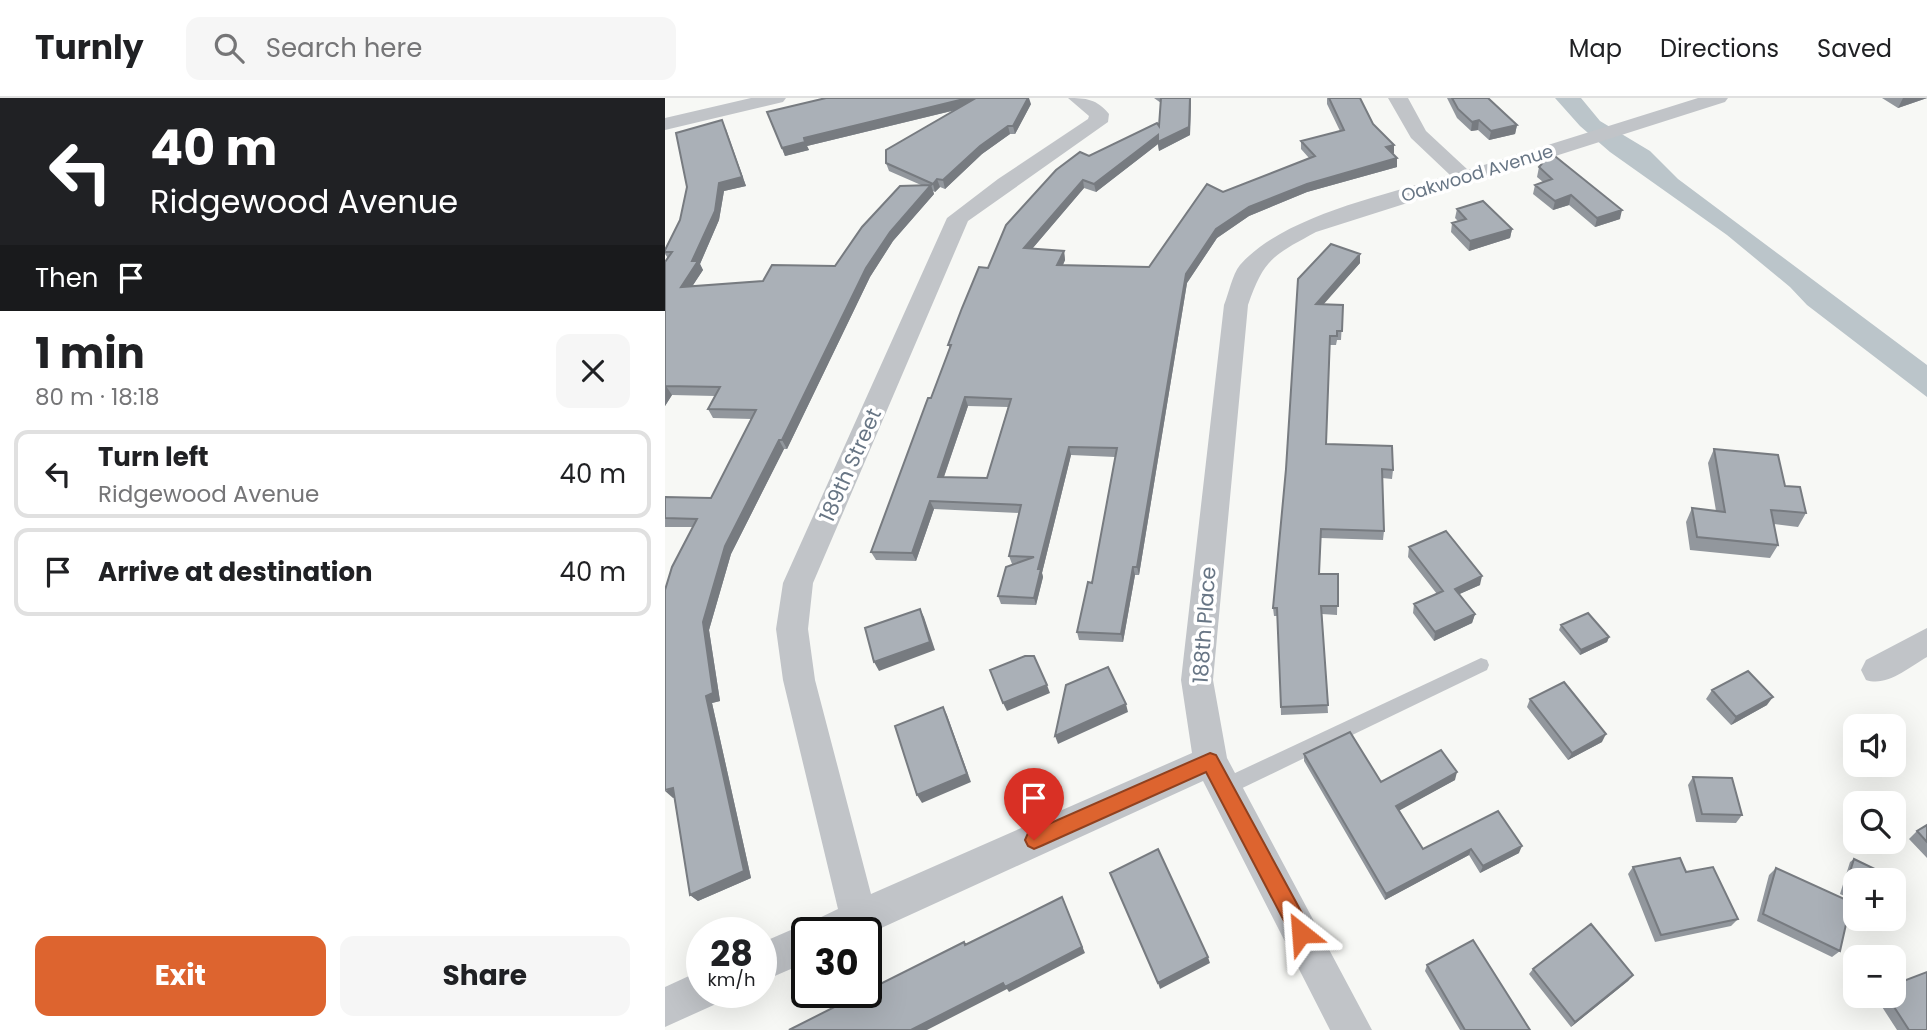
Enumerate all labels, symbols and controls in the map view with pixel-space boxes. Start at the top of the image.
search box [186,17,676,80]
text: Turnly [35,24,144,71]
icon: search [210,29,248,67]
text: Search here [266,30,422,66]
text: Map [1569,32,1622,65]
text: Directions [1660,32,1779,65]
text: Saved [1817,32,1892,65]
text: 40 m [150,114,277,182]
icon: left [35,126,126,217]
street label: Oakwood Avenue [1398,138,1556,208]
text: Ridgewood Avenue [150,179,458,224]
icon: arrive [112,259,150,297]
text: Then [35,260,98,296]
text: 1 min [35,324,145,383]
button: close [556,334,630,408]
text: 80 m · 18:18 [35,381,160,413]
street label: 189th Street [812,404,888,526]
text: Turn left [98,439,209,475]
icon: left [39,455,77,493]
text: 40 m [560,456,626,492]
text: Ridgewood Avenue [98,478,319,510]
icon: arrive [39,553,77,591]
text: Arrive at destination [98,554,373,590]
text: 40 m [560,554,626,590]
street label: 188th Place [1185,566,1223,684]
map controls [1843,714,1906,1008]
button: sound [1843,714,1906,777]
pin [1004,768,1064,840]
icon: arrive [1015,779,1053,817]
button: search [1843,791,1906,854]
button: + [1843,868,1906,931]
position arrow [1264,896,1338,970]
speed limit sign: 30 [791,917,882,1008]
text: 28 [710,929,753,978]
button: Exit [35,936,326,1016]
button: Share [340,936,630,1016]
button: − [1843,945,1906,1008]
text: km/h [708,967,755,992]

